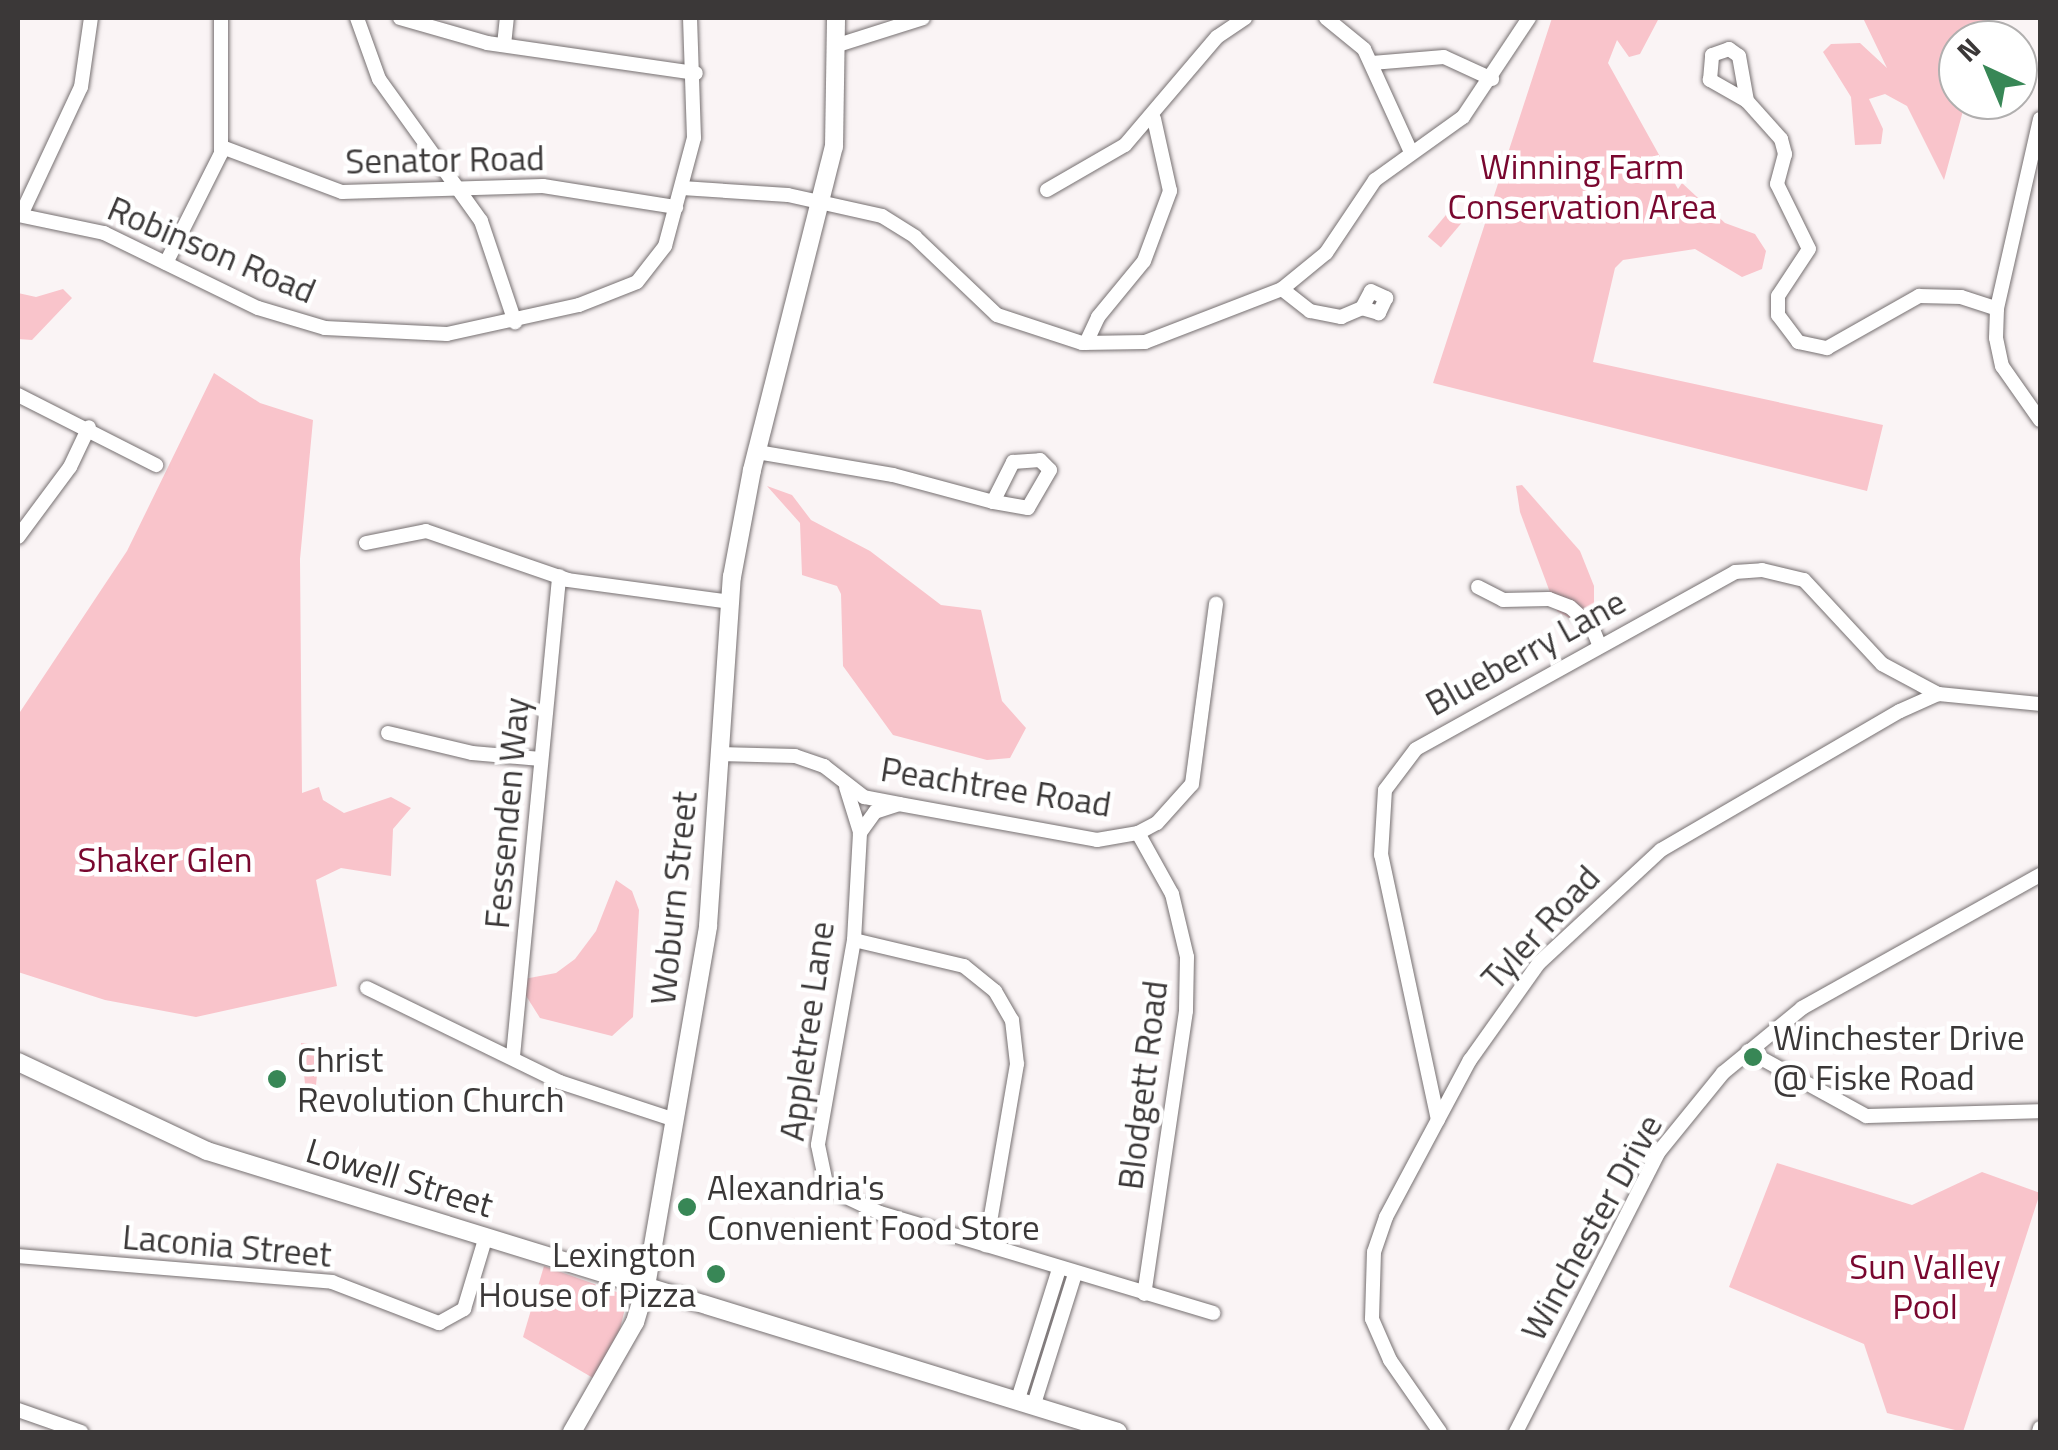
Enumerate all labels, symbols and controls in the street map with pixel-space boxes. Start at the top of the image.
north arrow [1938,20,2038,120]
text: N [1946,27,1990,72]
street label: Senator Road [345,136,545,182]
park label: Winning Farm Conservation Area [1448,145,1716,227]
street label: Robinson Road [102,186,322,312]
street label: Blueberry Lane [1418,580,1632,724]
street label: Fessenden Way [475,696,537,930]
street label: Peachtree Road [878,747,1114,825]
street label: Woburn Street [641,789,705,1007]
park label: Shaker Glen [77,838,253,880]
street label: Tyler Road [1472,856,1608,998]
street label: Appletree Lane [770,919,842,1143]
street label: Blodgett Road [1108,978,1176,1192]
place label: Winchester Drive @ Fiske Road [1773,1016,2025,1098]
place label: Christ Revolution Church [297,1038,564,1120]
marker: Winchester Drive @ Fiske Road [1742,1046,1764,1068]
marker: Christ Revolution Church [266,1068,288,1090]
street label: Winchester Drive [1512,1107,1670,1347]
street label: Lowell Street [301,1129,499,1225]
place label: Alexandria's Convenient Food Store [707,1166,1040,1248]
marker: Alexandria's Convenient Food Store [676,1196,698,1218]
street label: Laconia Street [121,1215,333,1275]
place label: Lexington House of Pizza [478,1233,696,1315]
park label: Sun Valley Pool [1849,1245,2001,1327]
marker: Lexington House of Pizza [705,1263,727,1285]

